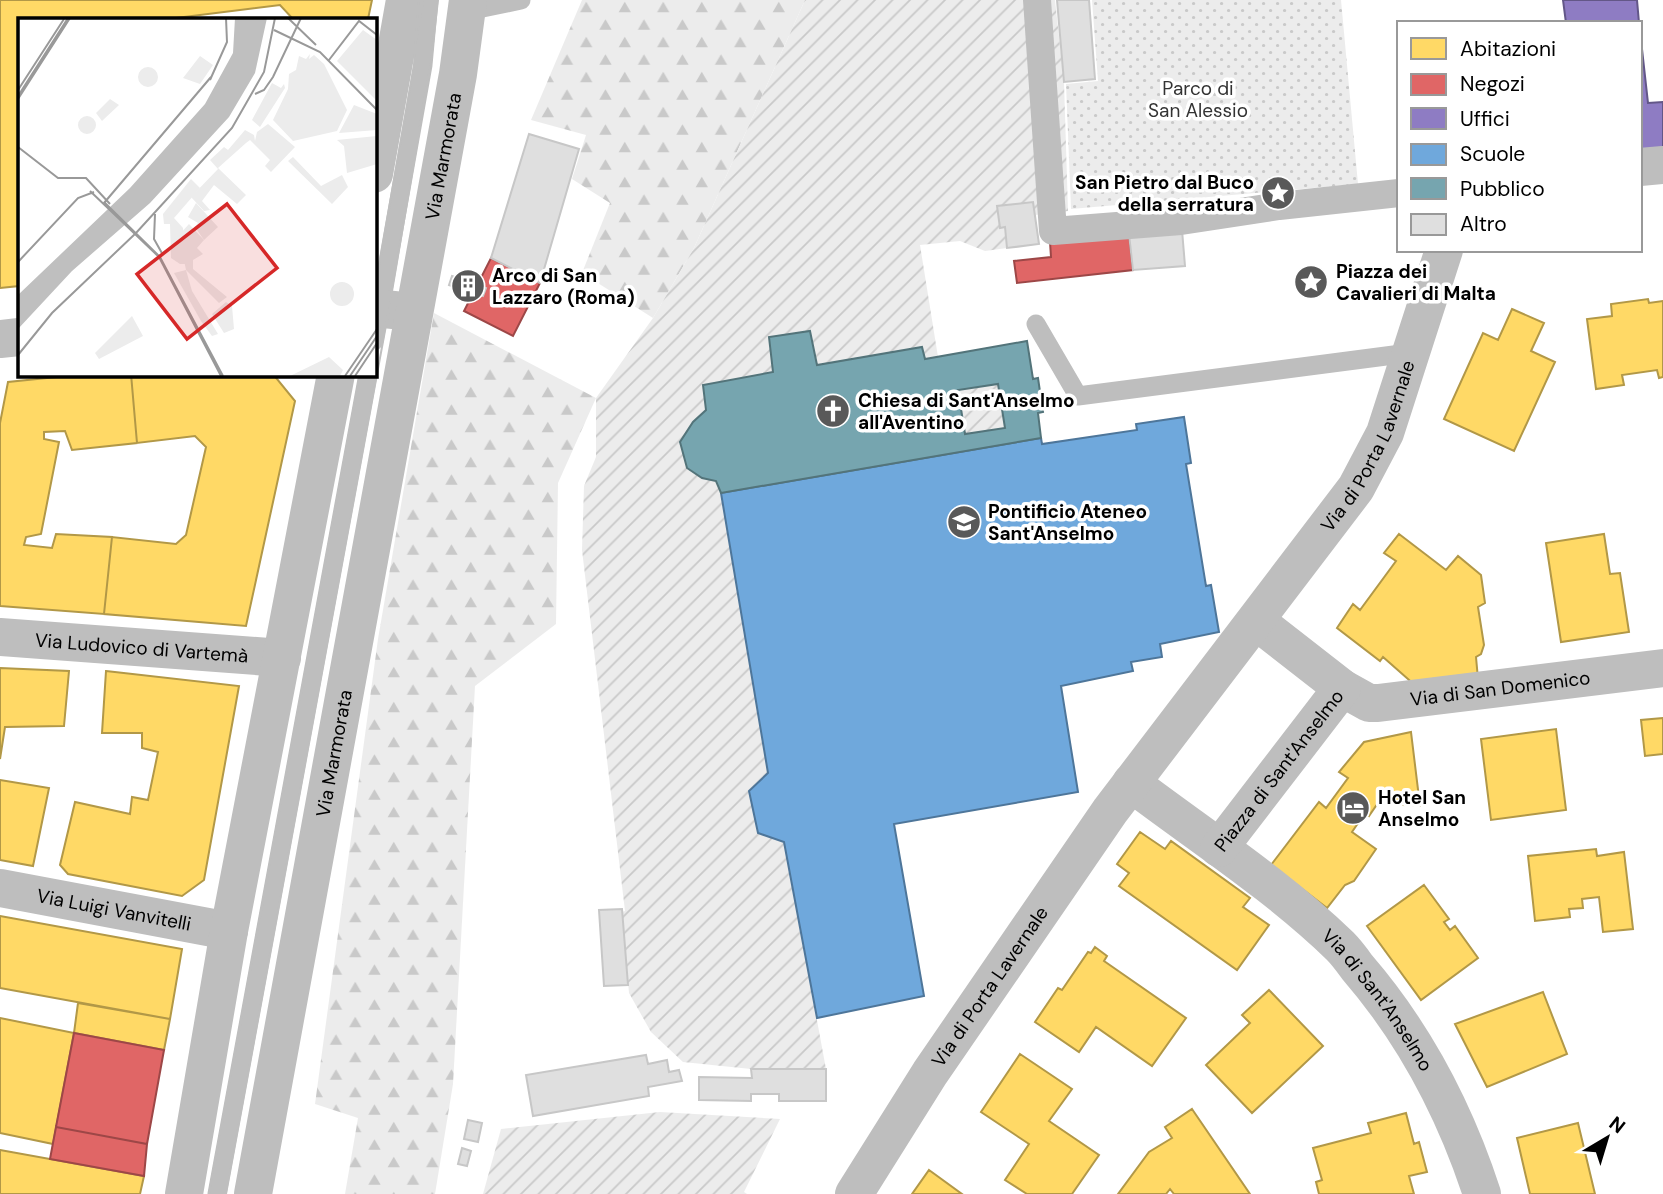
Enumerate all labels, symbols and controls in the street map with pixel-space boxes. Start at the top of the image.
inset map [18,18,376,376]
legend [1397,21,1642,252]
text: Abitazioni [1460,35,1556,63]
text: Negozi [1460,70,1525,98]
park label: Parco di San Alessio [1148,76,1248,123]
street label: Via Marmorata [419,90,467,222]
text: Uffici [1460,105,1510,133]
text: Scuole [1460,140,1525,168]
place label: San Pietro dal Buco della serratura [1075,170,1254,217]
place icon: San Pietro dal Buco della serratura [1259,174,1297,212]
text: Pubblico [1460,175,1545,203]
text: Altro [1460,210,1507,238]
place label: Piazza dei Cavalieri di Malta [1336,259,1496,306]
place label: Arco di San Lazzaro (Roma) [492,263,635,310]
place icon: Piazza dei Cavalieri di Malta [1292,263,1330,301]
building icon: Arco di San Lazzaro (Roma) [449,267,487,305]
street label: Via di Porta Lavernale [1315,357,1420,537]
place label: Chiesa di Sant'Anselmo all'Aventino [858,388,1075,435]
church icon: Chiesa di Sant'Anselmo all'Aventino [814,392,852,430]
place label: Pontificio Ateneo Sant'Anselmo [988,499,1147,546]
school or university icon: Pontificio Ateneo Sant'Anselmo [945,503,983,541]
street label: Via Ludovico di Vartemà [34,627,249,668]
street label: Via di San Domenico [1409,665,1592,711]
street label: Piazza di Sant'Anselmo [1208,684,1349,857]
street label: Via Marmorata [310,688,358,819]
place label: Hotel San Anselmo [1378,785,1466,832]
hotel icon: Hotel San Anselmo [1334,789,1372,827]
street label: Via Luigi Vanvitelli [35,883,193,936]
street label: Via di Porta Lavernale [926,901,1053,1072]
street label: Via di Sant'Anselmo [1317,923,1439,1075]
north arrow [1572,1103,1642,1173]
text: N [1604,1111,1630,1139]

